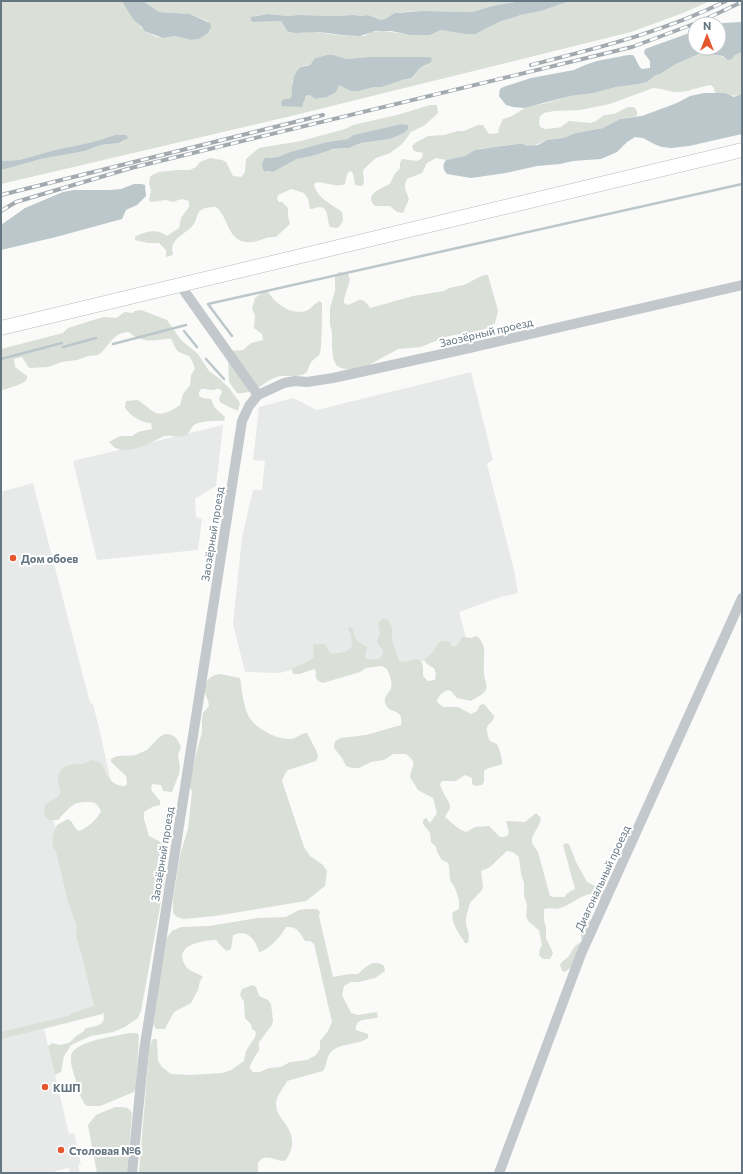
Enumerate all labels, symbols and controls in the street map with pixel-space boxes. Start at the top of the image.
north arrow [687,16,727,56]
text: N [703,19,711,32]
street label: Заозёрный проезд [438,315,535,349]
street label: Заозёрный проезд [198,485,226,582]
place label: Дом обоев [21,552,78,565]
marker: Дом обоев [8,553,18,563]
street label: Заозёрный проезд [148,805,176,902]
street label: Диагональный проезд [572,822,633,933]
place label: КШП [53,1081,81,1094]
marker: КШП [40,1082,50,1092]
place label: Столовая №6 [69,1144,141,1157]
marker: Столовая №6 [56,1145,66,1155]

